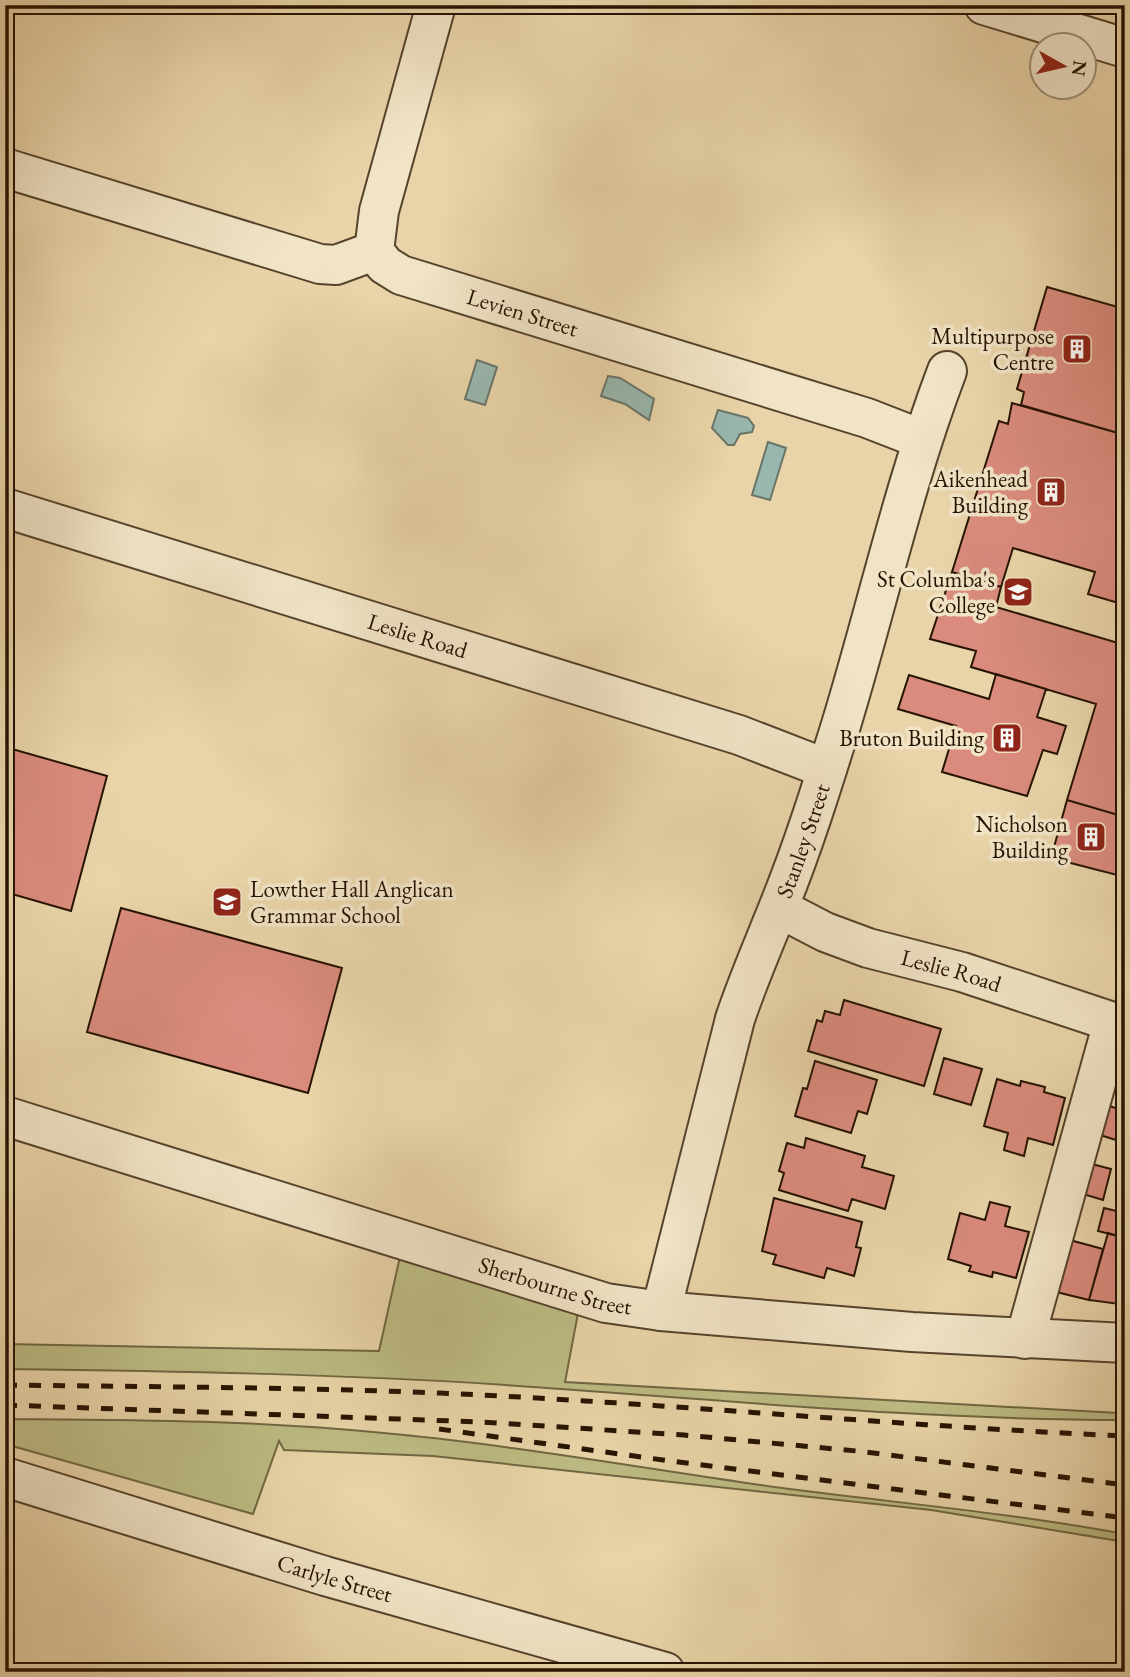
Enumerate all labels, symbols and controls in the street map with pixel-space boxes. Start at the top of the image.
north arrow [1028,32,1098,102]
text: N [1066,59,1093,78]
street label: Levien Street [464,281,583,344]
place label: Multipurpose Centre [931,321,1054,377]
building icon: Multipurpose Centre [1060,332,1094,366]
place label: Aikenhead Building [932,464,1029,520]
building icon: Aikenhead Building [1034,475,1068,509]
place label: St Columba's College [877,564,995,620]
school or university icon: St Columba's College [1001,575,1035,609]
street label: Leslie Road [364,606,472,665]
building icon: Bruton Building [990,721,1024,755]
place label: Bruton Building [839,723,985,753]
street label: Stanley Street [769,779,837,902]
place label: Nicholson Building [975,809,1069,865]
building icon: Nicholson Building [1074,820,1108,854]
place label: Lowther Hall Anglican Grammar School [250,874,454,930]
school or university icon: Lowther Hall Anglican Grammar School [210,885,244,919]
street label: Leslie Road [898,942,1006,999]
street label: Sherbourne Street [475,1249,635,1322]
street label: Carlyle Street [274,1547,397,1609]

